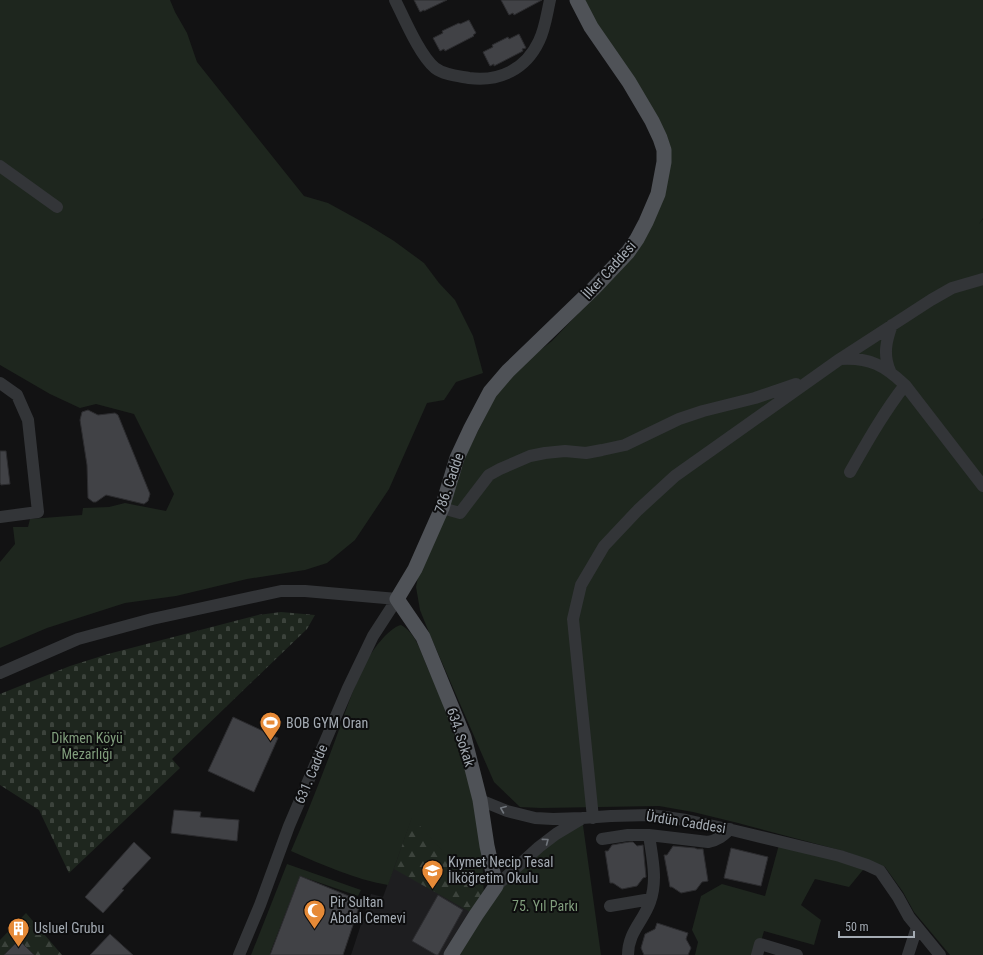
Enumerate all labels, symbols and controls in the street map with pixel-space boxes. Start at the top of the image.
street label: İlker Caddesi [579,238,639,302]
street label: 786. Cadde [431,450,467,515]
street label: 634. Sokak [444,705,478,769]
sports icon: BOB GYM Oran [258,710,284,743]
place label: BOB GYM Oran [286,715,368,731]
park label: Dikmen Köyü Mezarlığı [51,730,123,762]
street label: 631. Cadde [291,742,331,806]
one-way arrow [499,806,507,814]
street label: Ürdün Caddesi [645,808,727,836]
one-way arrow [542,839,549,846]
place label: Kıymet Necip Tesal İlköğretim Okulu [448,854,553,886]
school or university icon: Kıymet Necip Tesal İlköğretim Okulu [419,857,445,890]
place label: Pir Sultan Abdal Cemevi [330,894,406,926]
mosque icon: Pir Sultan Abdal Cemevi [302,897,328,930]
park label: 75. Yıl Parkı [512,898,578,914]
scale bar [839,913,914,939]
building icon: Usluel Grubu [6,915,32,948]
place label: Usluel Grubu [34,920,104,936]
text: 50 m [845,920,869,934]

